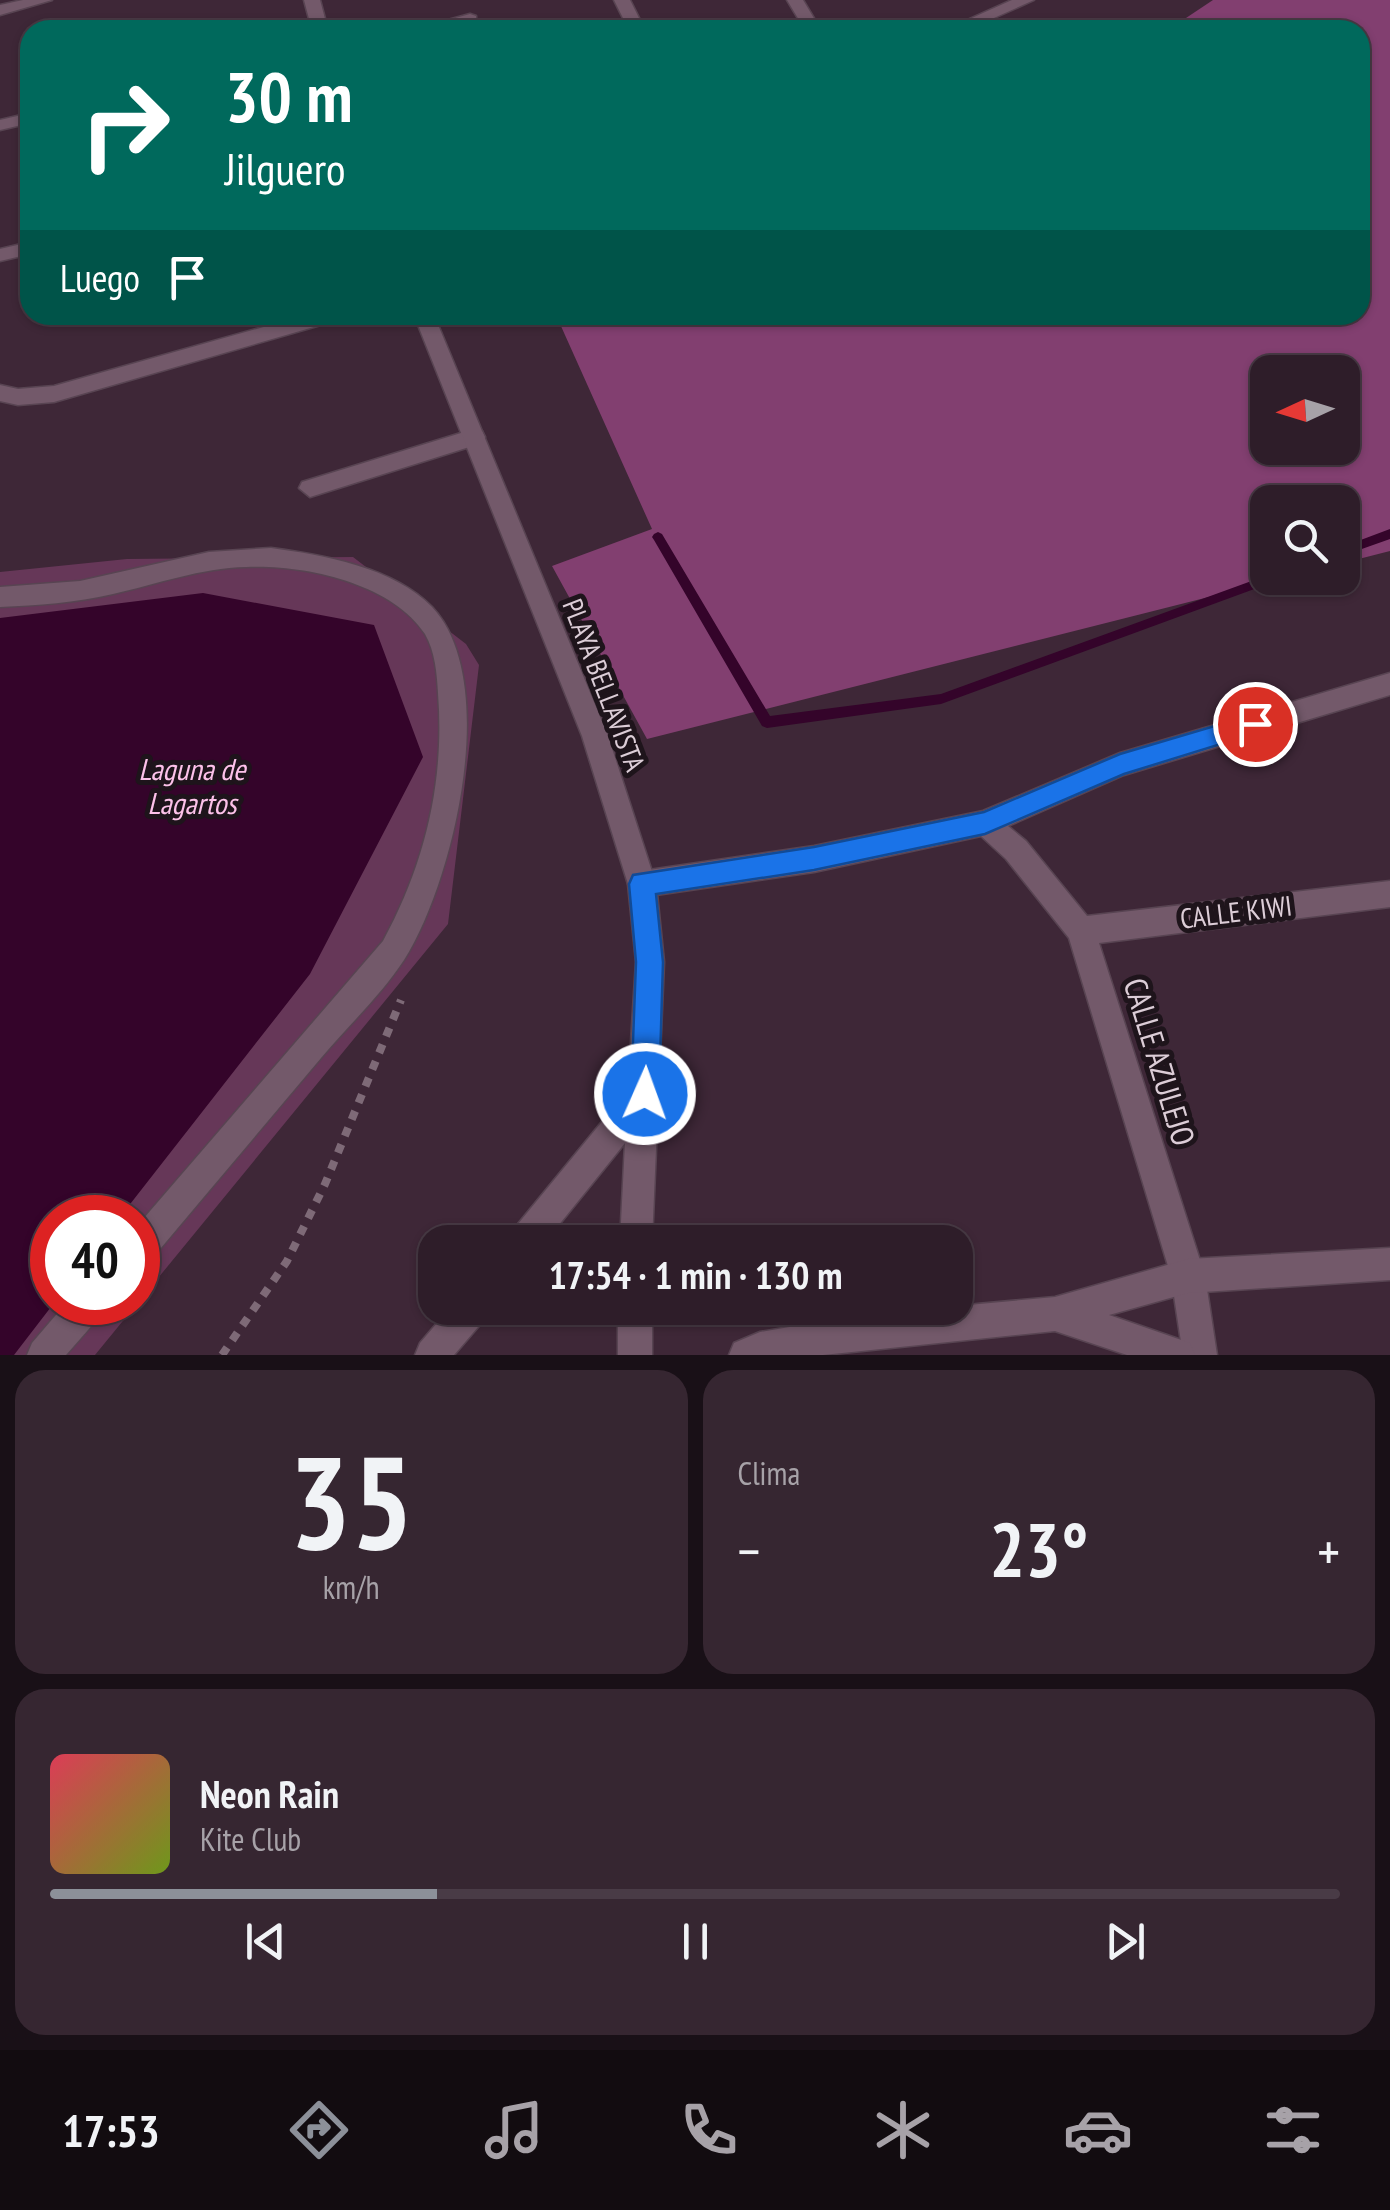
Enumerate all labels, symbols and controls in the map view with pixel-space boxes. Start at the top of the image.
text: 30 m [225,51,353,141]
icon: right [60,60,190,190]
text: Jilguero [225,139,345,197]
icon: arrive [160,250,215,305]
text: Luego [60,253,140,302]
north arrow [1250,355,1360,465]
map controls [1250,355,1360,595]
button: search [1250,485,1360,595]
street label: PLAYA BELLAVISTA [555,593,655,777]
pin [1213,682,1298,767]
icon: arrive [1228,697,1283,752]
water label: Laguna de Lagartos [139,749,247,822]
street label: CALLE KIWI [1178,886,1294,937]
street label: CALLE AZULEJO [1115,973,1205,1151]
position arrow [593,1042,697,1146]
speed limit sign: 40 [30,1195,160,1325]
text: 17:54 · 1 min · 130 m [549,1250,842,1299]
text: 35 [289,1417,413,1585]
text: Clima [738,1452,800,1494]
text: 23° [989,1501,1088,1598]
text: − [738,1515,760,1586]
text: + [1317,1515,1340,1586]
text: km/h [323,1566,380,1608]
text: Neon Rain [200,1769,339,1818]
text: Kite Club [200,1818,301,1860]
icon: previous [238,1914,293,1969]
icon: pause [668,1914,723,1969]
icon: next [1098,1914,1153,1969]
icon: directions [284,2095,354,2165]
icon: music [479,2095,549,2165]
icon: phone [674,2095,744,2165]
icon: climate [868,2095,938,2165]
icon: car [1063,2095,1133,2165]
icon: filters [1258,2095,1328,2165]
text: 17:53 [62,2101,160,2159]

